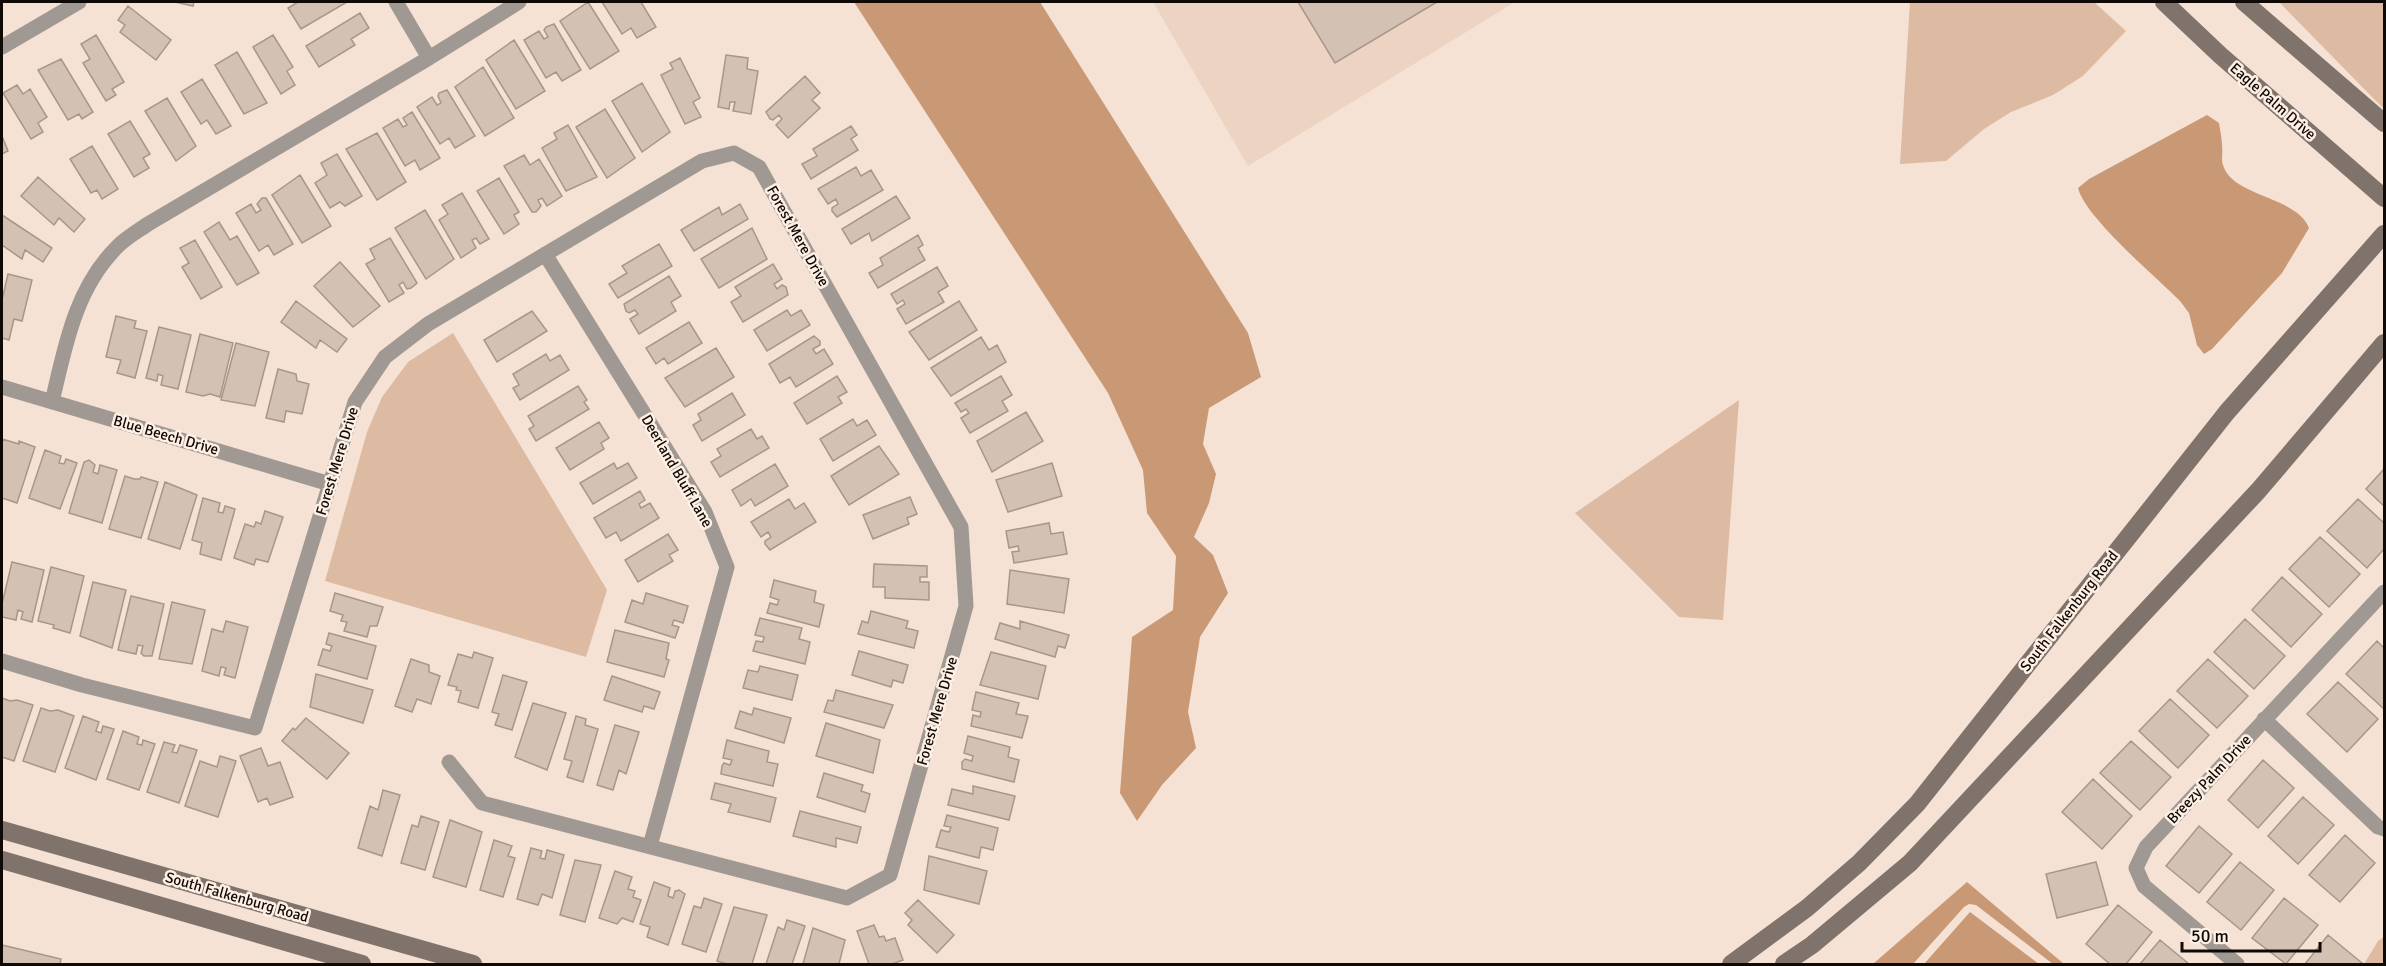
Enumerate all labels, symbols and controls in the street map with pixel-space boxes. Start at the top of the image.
street label: Eagle Palm Drive [2226,59,2320,143]
street label: Forest Mere Drive [763,183,833,289]
street label: Forest Mere Drive [312,405,362,517]
street label: Blue Beech Drive [111,411,221,459]
street label: Deerland Bluff Lane [637,411,717,531]
street label: South Falkenburg Road [2016,547,2122,675]
street label: Forest Mere Drive [913,655,961,767]
street label: Breezy Palm Drive [2163,731,2255,827]
street label: South Falkenburg Road [163,868,311,926]
scale bar [2182,915,2320,953]
text: 50 m [2191,925,2229,947]

